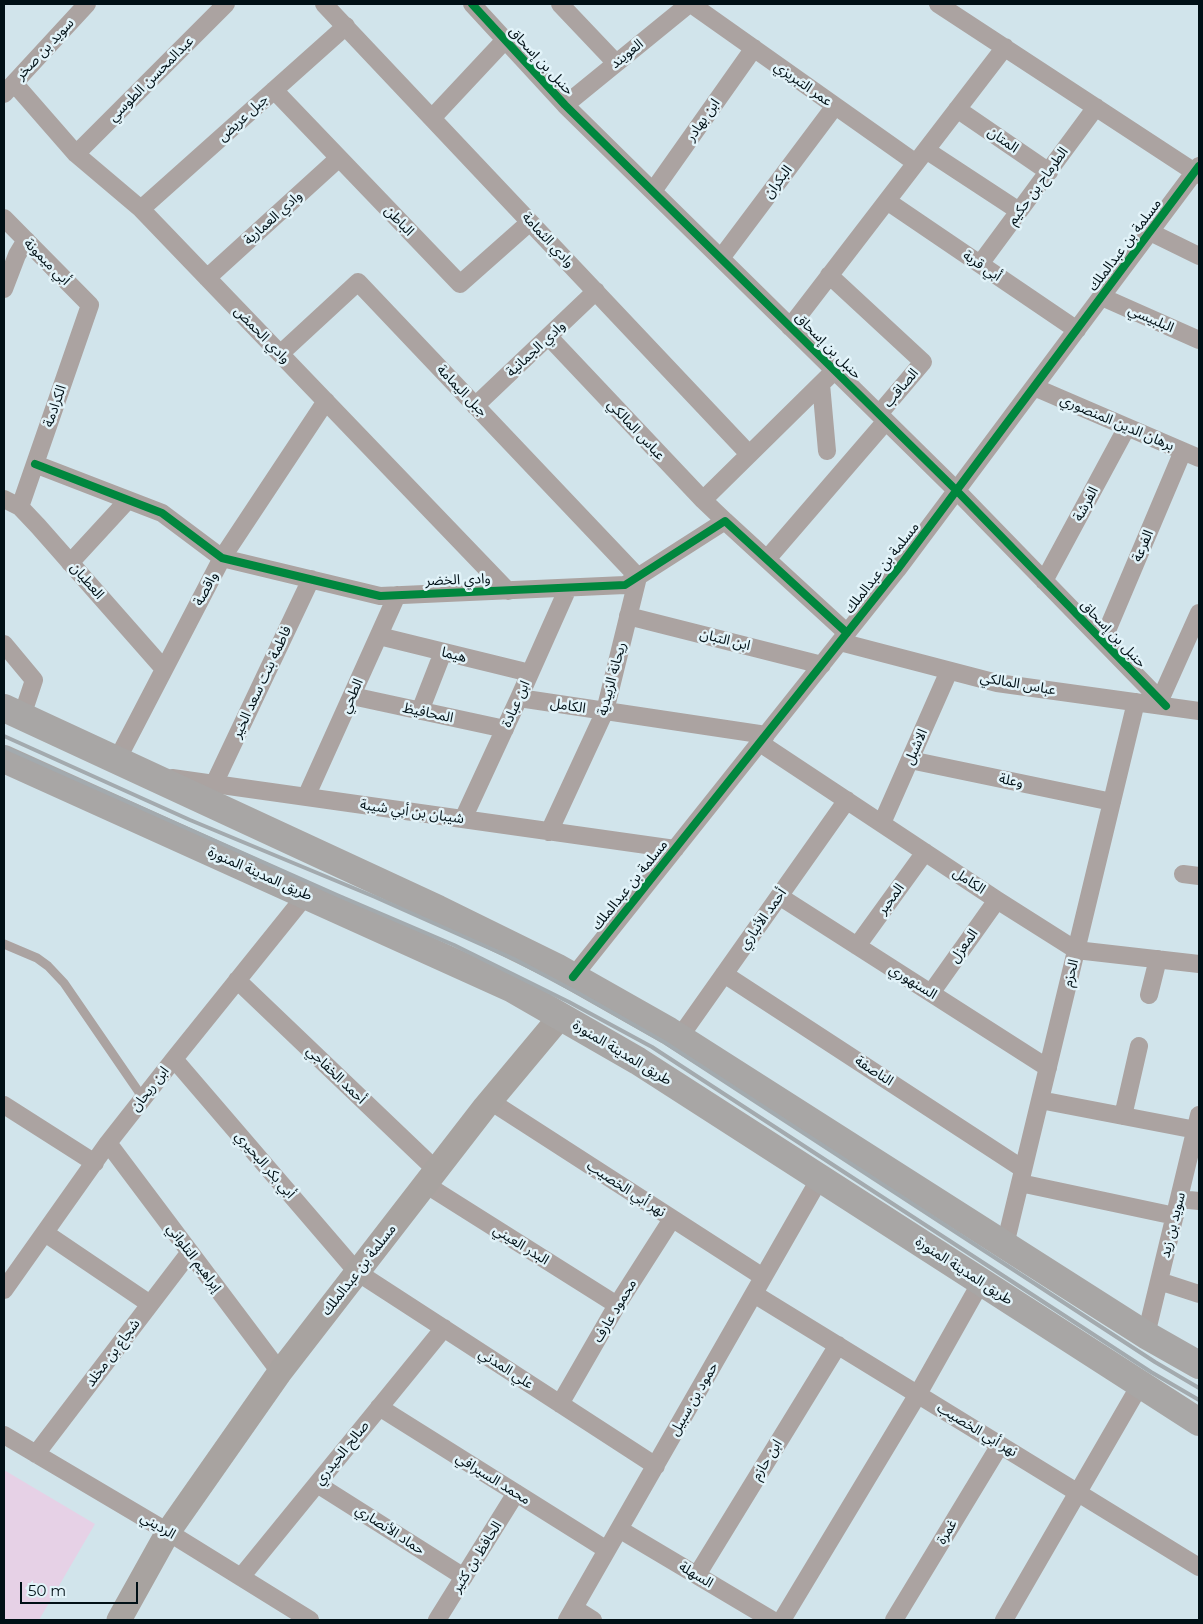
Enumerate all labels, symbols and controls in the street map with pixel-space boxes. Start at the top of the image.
street label: سويد بن صخر [12,15,78,83]
street label: حنبل بن إسحاق [505,23,577,99]
street label: عبدالمحسن الطوسي [105,33,197,125]
street label: العويند [607,36,647,72]
street label: عمر التبريزي [771,58,835,110]
street label: جبل عريض [214,91,272,145]
street label: ابن بهادر [682,96,724,144]
street label: المتان [984,123,1022,157]
street label: الطرماح بن حكيم [1004,144,1072,228]
street label: البكران [760,162,796,202]
street label: وادي العمارية [240,187,306,249]
street label: مسلمة بن عبدالملك [1085,196,1165,294]
street label: الباطن [381,202,417,240]
street label: وادي الثمامة [518,209,578,271]
street label: أبي ميمونة [20,235,74,289]
street label: أبي قربة [959,247,1005,285]
street label: البلبيسي [1126,302,1176,336]
street label: وادي الحمض [230,303,294,367]
street label: حنبل بن إسحاق [791,309,865,383]
street label: وادي الجمانية [503,317,569,381]
street label: جبل اليمامة [433,362,491,420]
street label: الصاقب [880,365,922,411]
street label: الكرادمة [40,383,70,429]
street label: برهان الدين المنصوري [1057,391,1177,455]
street label: عباس المالكي [604,396,668,464]
street label: الفرشة [1070,484,1102,524]
street label: مسلمة بن عبدالملك [841,519,923,617]
street label: الفرعة [1129,528,1157,564]
street label: العطيان [67,559,107,603]
street label: واقصة [190,569,222,609]
street label: وادي الخضر [425,570,491,590]
street label: حنبل بن إسحاق [1077,597,1149,671]
street label: فاطمة بنت سعد الخير [229,623,295,741]
street label: ابن التبان [698,626,752,654]
street label: ريحانة الزبيدية [594,640,630,718]
street label: هيما [440,644,468,666]
street label: عباس المالكي [979,669,1057,699]
street label: الطحي [337,676,367,716]
street label: ابن عبادة [498,678,534,730]
street label: الكامل [549,695,587,717]
street label: المحافيظ [401,699,455,727]
street label: الاشبل [901,726,931,768]
street label: وعلة [997,770,1025,792]
street label: شيبان بن أبي شيبة [359,796,465,828]
street label: مسلمة بن عبدالملك [589,837,671,933]
street label: طريق المدينة المنورة [205,843,315,905]
street label: الكامل [949,864,989,898]
street label: المحبر [874,880,908,918]
street label: أحمد الأنباري [736,885,790,953]
street label: المعزل [946,926,982,966]
street label: الحزم [1060,958,1082,988]
street label: السنهوري [886,961,940,1003]
street label: طريق المدينة المنورة [569,1017,675,1089]
street label: أحمد الخفاجي [303,1042,369,1108]
street label: الناصفة [852,1052,896,1090]
street label: ابن ريحان [127,1063,173,1115]
street label: أبي بكر البحيري [231,1128,299,1202]
street label: نهر أبي الخصيب [583,1157,669,1221]
street label: سويد بن زيد [1157,1191,1189,1259]
street label: إبراهيم التلواني [163,1221,225,1295]
street label: مسلمة بن عبدالملك [318,1221,400,1319]
street label: البدر العيني [490,1221,552,1269]
street label: طريق المدينة المنورة [912,1233,1016,1309]
street label: محمود عارف [590,1276,640,1346]
street label: شجاع بن مخلد [82,1316,144,1390]
street label: علي المدني [476,1345,536,1393]
street label: حمود بن سبيل [666,1359,722,1439]
street label: نهر أبي الخصيب [934,1399,1020,1461]
street label: صالح الحيدري [311,1418,373,1488]
street label: ابن حازم [748,1437,786,1483]
street label: محمد السيرافي [453,1449,533,1509]
street label: حماد الأنصاري [352,1501,428,1559]
street label: الرديني [137,1509,179,1543]
street label: غمرة [933,1517,961,1547]
street label: الحافظ بن كثير [448,1518,506,1596]
street label: السهلة [676,1558,716,1592]
scale bar [22,1572,140,1604]
text: 50 m [28,1581,66,1600]

